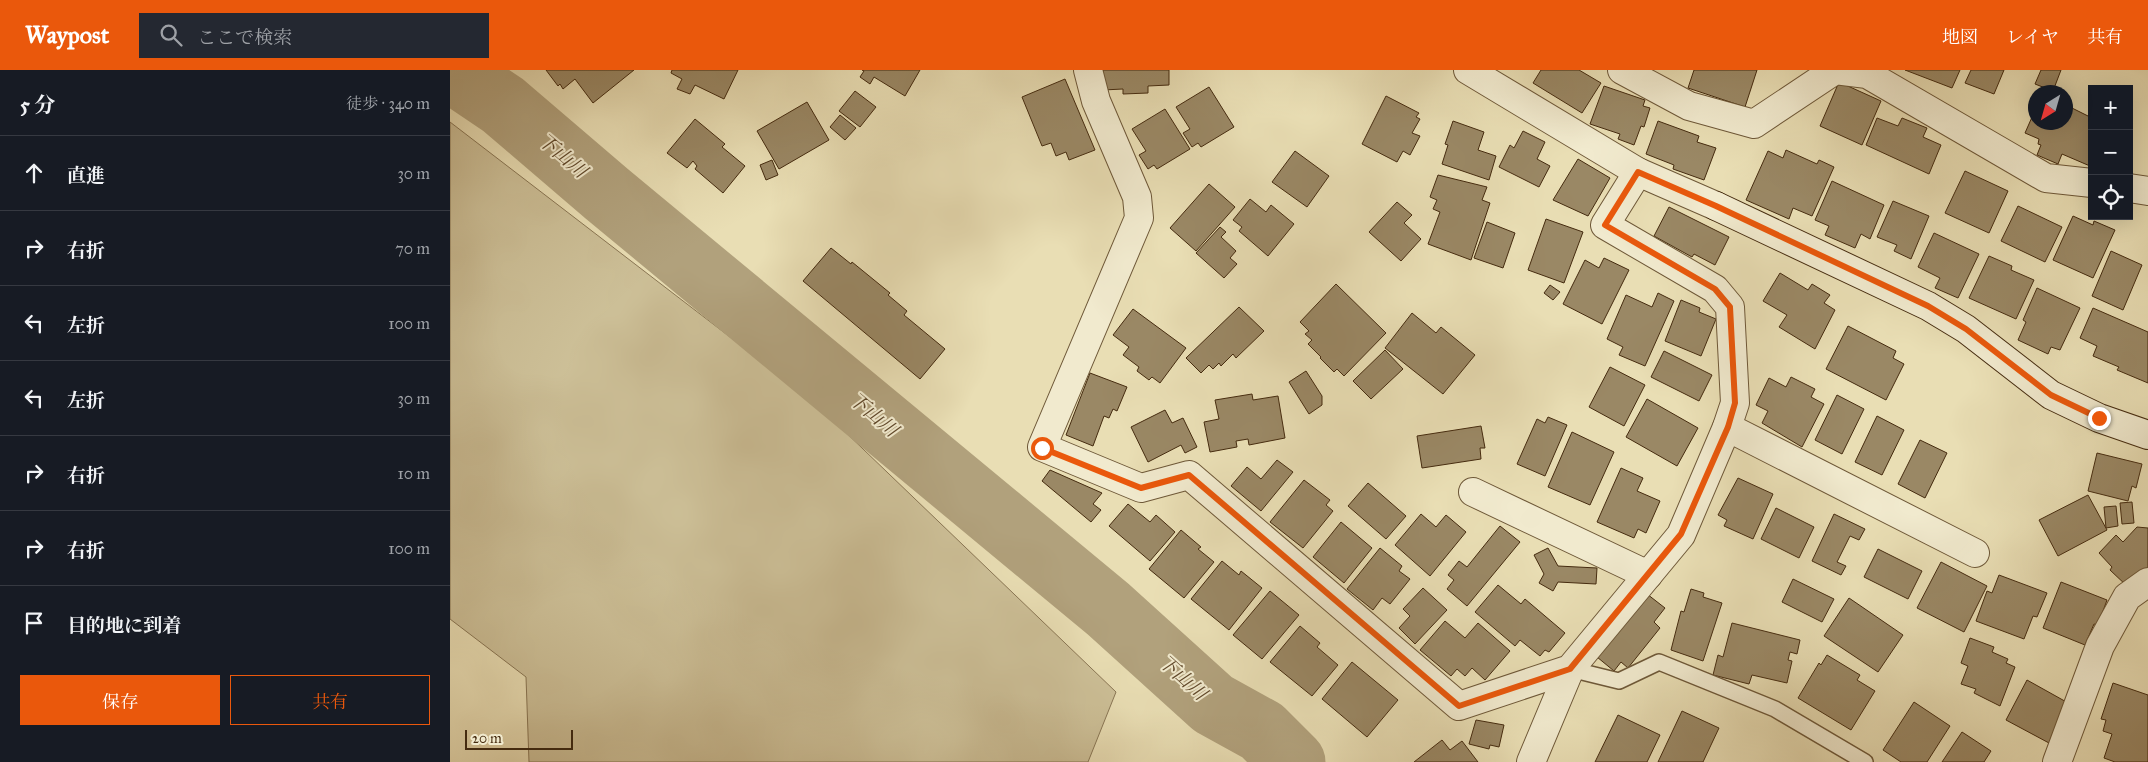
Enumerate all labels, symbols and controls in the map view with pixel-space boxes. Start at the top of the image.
search box [139,13,489,58]
text: Waypost [25,20,109,50]
icon: search [157,21,185,49]
text: ここで検索 [197,26,292,49]
text: 地図 [1942,26,1978,48]
text: レイヤ [2006,26,2059,48]
text: 共有 [2087,26,2123,48]
north arrow [2028,85,2073,130]
map controls [2088,85,2133,220]
button: + [2088,85,2133,130]
text: 5 分 [20,92,55,118]
text: 徒歩 · 340 m [346,94,430,113]
water label: 下山川 [533,128,593,184]
button: − [2088,130,2133,175]
icon: ahead [20,159,48,187]
text: 直進 [67,164,105,187]
text: 30 m [397,164,430,183]
button: locate [2088,175,2133,220]
icon: right [20,234,48,262]
text: 右折 [67,239,105,262]
text: 70 m [395,239,430,258]
icon: left [20,309,48,337]
text: 左折 [67,314,105,337]
text: 100 m [388,314,430,333]
icon: left [20,384,48,412]
water label: 下山川 [844,387,904,443]
text: 左折 [67,389,105,412]
text: 30 m [397,389,430,408]
route end [2088,407,2111,430]
route start [1031,437,1054,460]
icon: right [20,459,48,487]
text: 右折 [67,464,105,487]
text: 10 m [398,464,430,483]
icon: right [20,534,48,562]
text: 右折 [67,539,105,562]
text: 100 m [388,539,430,558]
icon: arrive [20,609,48,637]
text: 目的地に到着 [67,614,181,637]
water label: 下山川 [1154,650,1213,706]
button: 保存 [20,675,220,725]
button: 共有 [230,675,430,725]
scale bar [465,727,572,750]
text: 20 m [472,730,502,747]

